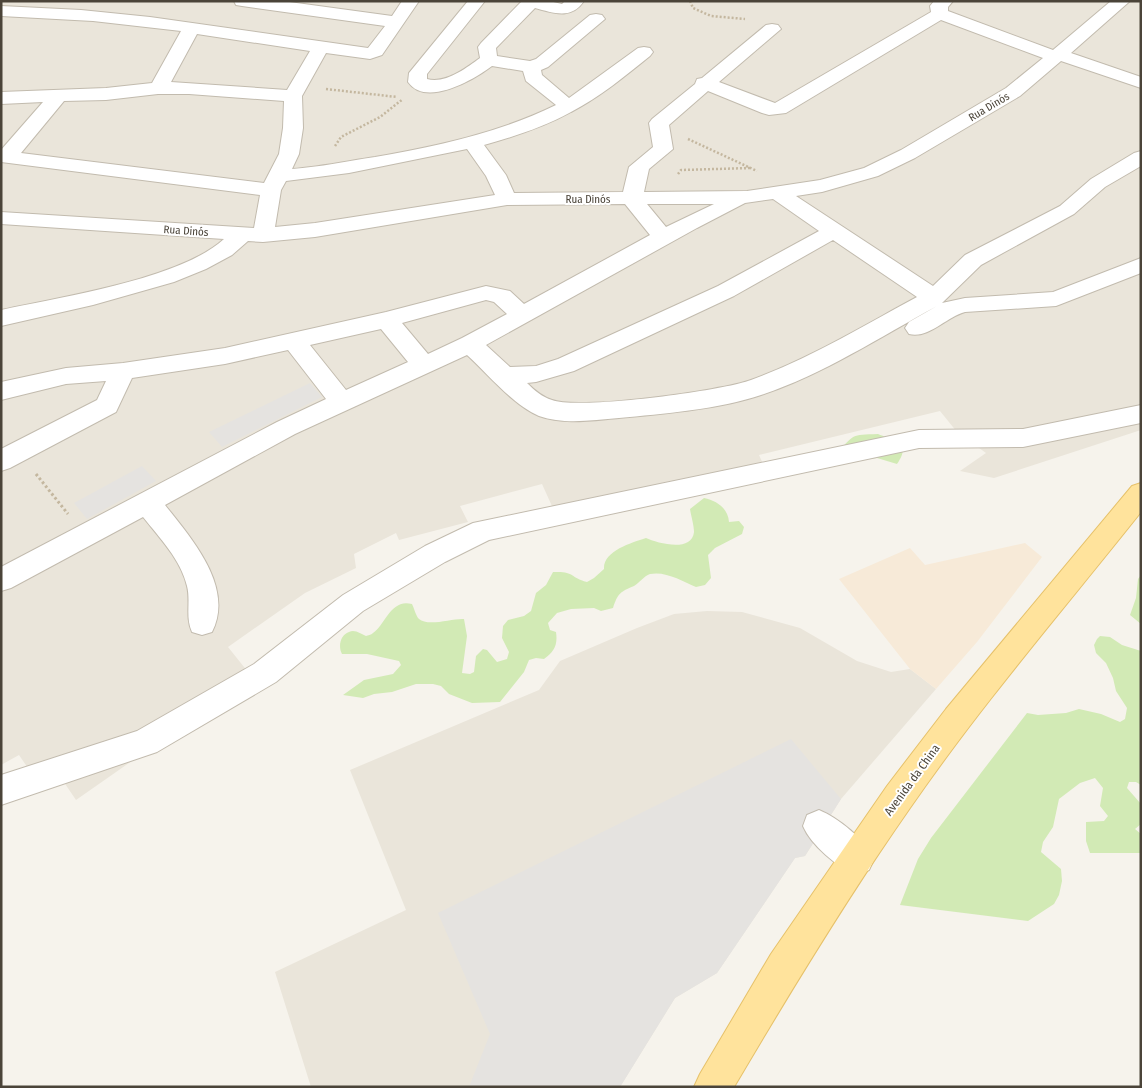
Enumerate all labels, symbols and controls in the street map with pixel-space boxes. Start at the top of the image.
street label: Rua Dinós [966,90,1012,124]
street label: Rua Dinós [565,193,611,206]
street label: Rua Dinós [163,223,209,239]
street label: Avenida da China [881,742,943,818]

